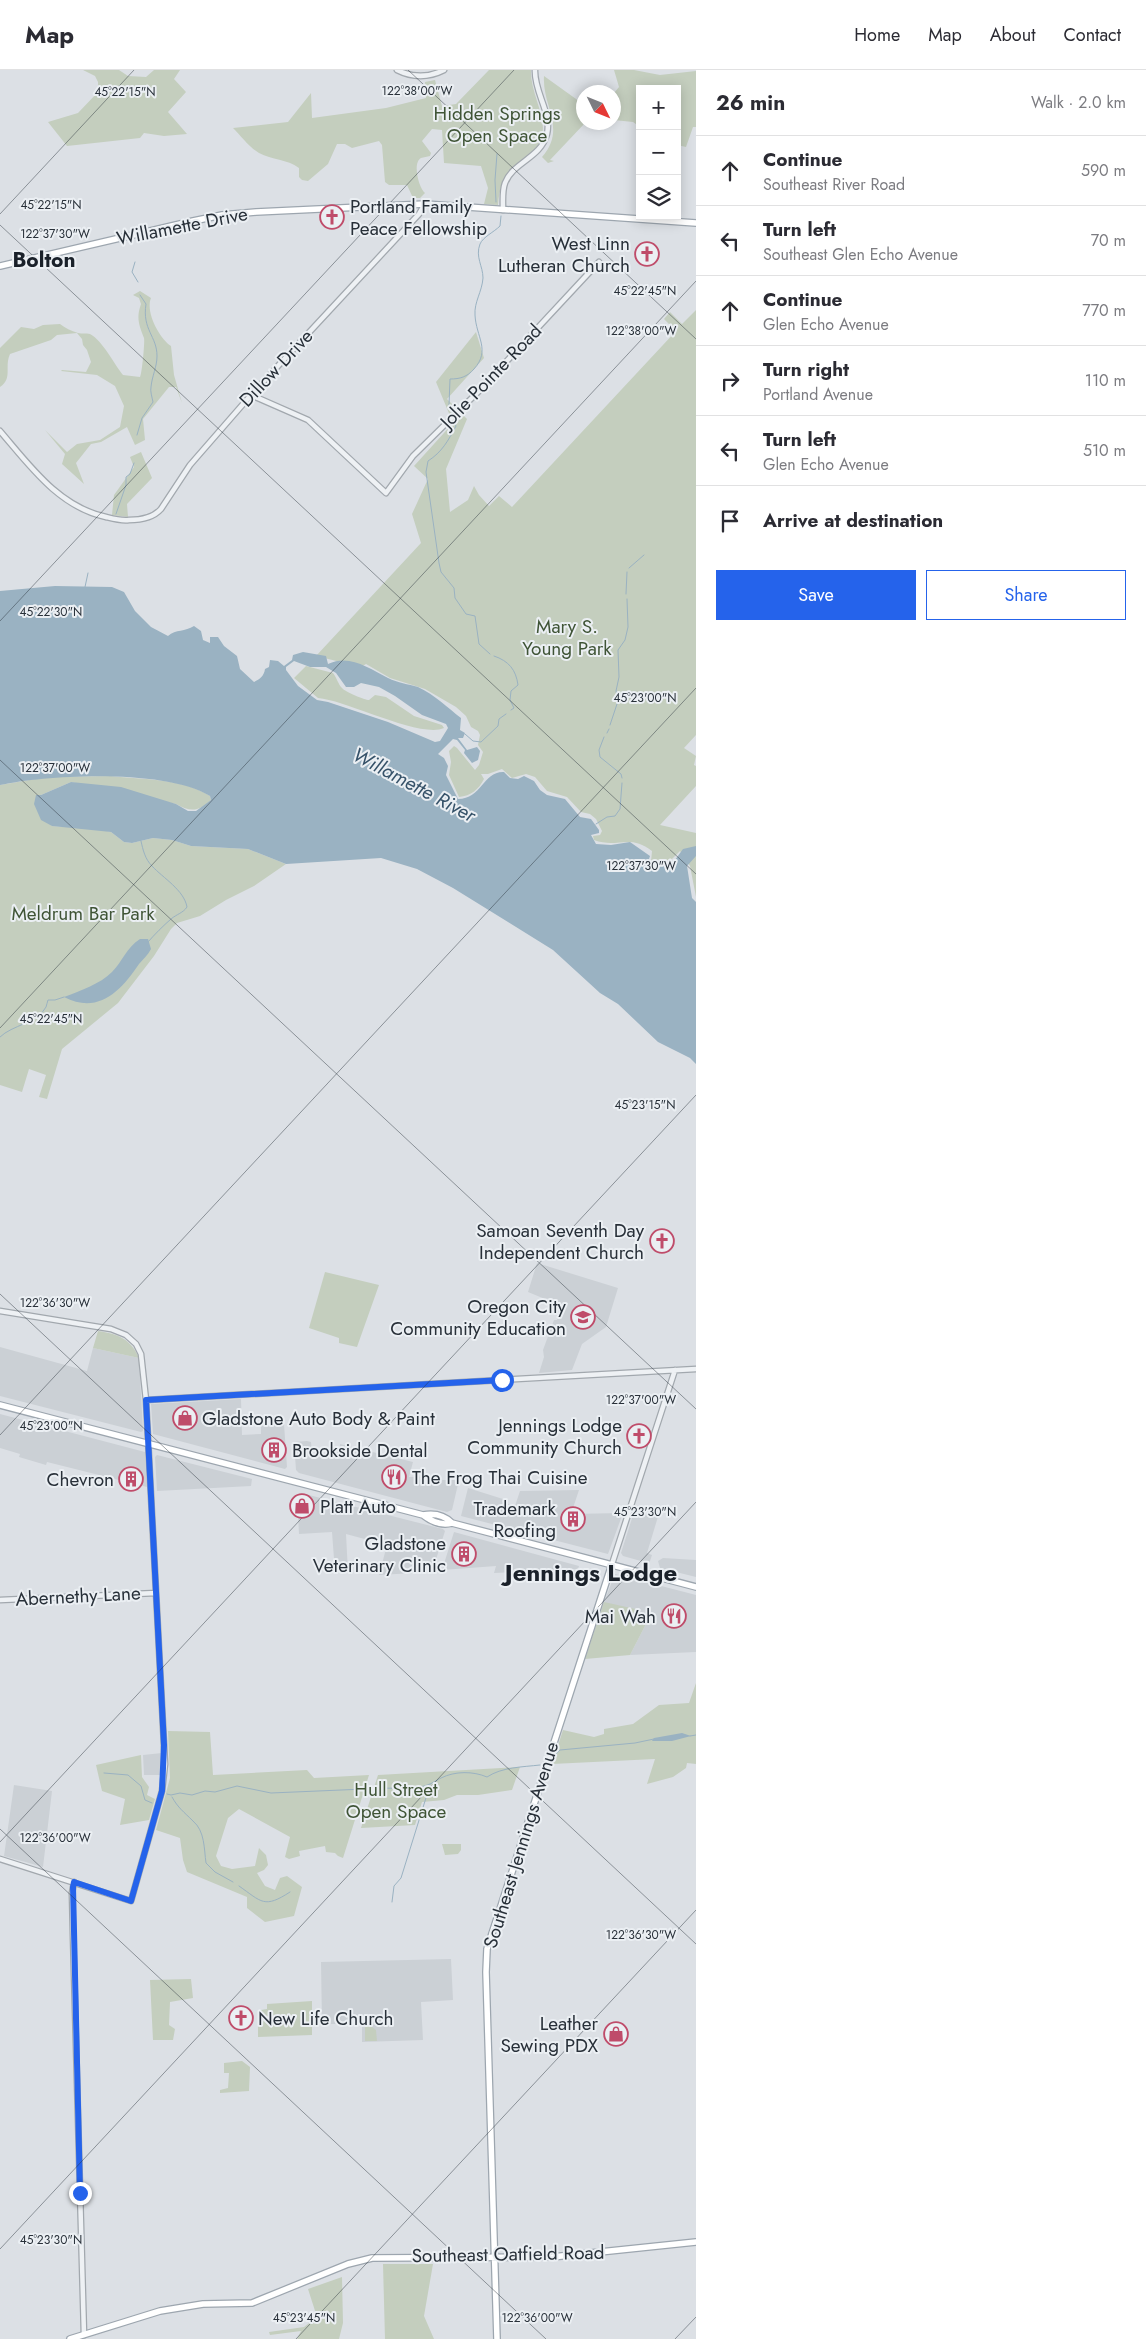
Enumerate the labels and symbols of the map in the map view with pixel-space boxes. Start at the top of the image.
text: 122°38'00"W [382,82,453,100]
text: 45°22'15"N [94,83,156,101]
north arrow [576,85,621,130]
park label: Hidden Springs Open Space [434,100,561,149]
place label: Portland Family Peace Fellowship [350,193,487,242]
text: 45°22'15"N [20,196,82,214]
street label: Willamette Drive [114,200,250,252]
church icon: Portland Family Peace Fellowship [319,204,345,230]
text: 122°37'30"W [20,225,90,243]
place label: West Linn Lutheran Church [498,230,630,279]
church icon: West Linn Lutheran Church [634,241,660,267]
district label: Bolton [12,245,76,275]
text: 45°22'45"N [614,282,676,300]
street label: Jolie Pointe Road [432,318,548,436]
text: 122°38'00"W [606,322,677,340]
street label: Dillow Drive [233,323,319,413]
text: 45°22'30"N [20,603,82,621]
park label: Mary S. Young Park [522,613,612,662]
text: 45°23'00"N [613,689,677,707]
water label: Willamette River [347,740,482,830]
text: 122°37'00"W [20,759,90,777]
text: 122°37'30"W [606,857,676,875]
park label: Meldrum Bar Park [11,900,155,927]
text: 45°22'45"N [20,1010,82,1028]
text: 45°23'15"N [615,1096,675,1114]
place label: Samoan Seventh Day Independent Church [476,1217,645,1266]
church icon: Samoan Seventh Day Independent Church [649,1228,675,1254]
place label: Oregon City Community Education [390,1293,567,1342]
text: 122°36'30"W [20,1294,90,1312]
school or university icon: Oregon City Community Education [570,1304,596,1330]
route start [491,1369,514,1392]
text: 122°37'00"W [606,1391,676,1409]
shop icon: Gladstone Auto Body & Paint [172,1405,198,1431]
place label: Gladstone Auto Body & Paint [202,1405,435,1432]
place label: Jennings Lodge Community Church [467,1412,622,1461]
text: 45°23'00"N [19,1417,83,1435]
church icon: Jennings Lodge Community Church [626,1423,652,1449]
building icon: Brookside Dental [261,1437,287,1463]
place label: Brookside Dental [292,1437,428,1464]
restaurant icon: The Frog Thai Cuisine [381,1464,407,1490]
place label: The Frog Thai Cuisine [412,1464,588,1491]
place label: Chevron [47,1466,114,1493]
building icon: Chevron [118,1466,144,1492]
shop icon: Platt Auto [289,1493,315,1519]
place label: Platt Auto [320,1493,396,1520]
place label: Trademark Roofing [474,1495,557,1544]
text: 45°23'30"N [614,1503,676,1521]
building icon: Trademark Roofing [560,1506,586,1532]
place label: Gladstone Veterinary Clinic [313,1530,446,1579]
building icon: Gladstone Veterinary Clinic [451,1541,477,1567]
district label: Jennings Lodge [501,1555,677,1590]
street label: Abernethy Lane [15,1579,142,1613]
place label: Mai Wah [585,1603,656,1630]
restaurant icon: Mai Wah [661,1603,687,1629]
street label: Southeast Jennings Avenue [477,1738,565,1952]
park label: Hull Street Open Space [346,1776,446,1825]
text: 122°36'00"W [19,1829,91,1847]
text: 122°36'30"W [606,1926,676,1944]
church icon: New Life Church [228,2005,254,2031]
place label: New Life Church [258,2005,394,2032]
place label: Leather Sewing PDX [500,2010,598,2059]
shop icon: Leather Sewing PDX [603,2021,629,2047]
route end [69,2182,92,2205]
text: 45°23'30"N [20,2231,82,2249]
street label: Southeast Oatfield Road [411,2239,605,2269]
text: 45°23'45"N [273,2309,335,2327]
text: 122°36'00"W [501,2309,573,2327]

